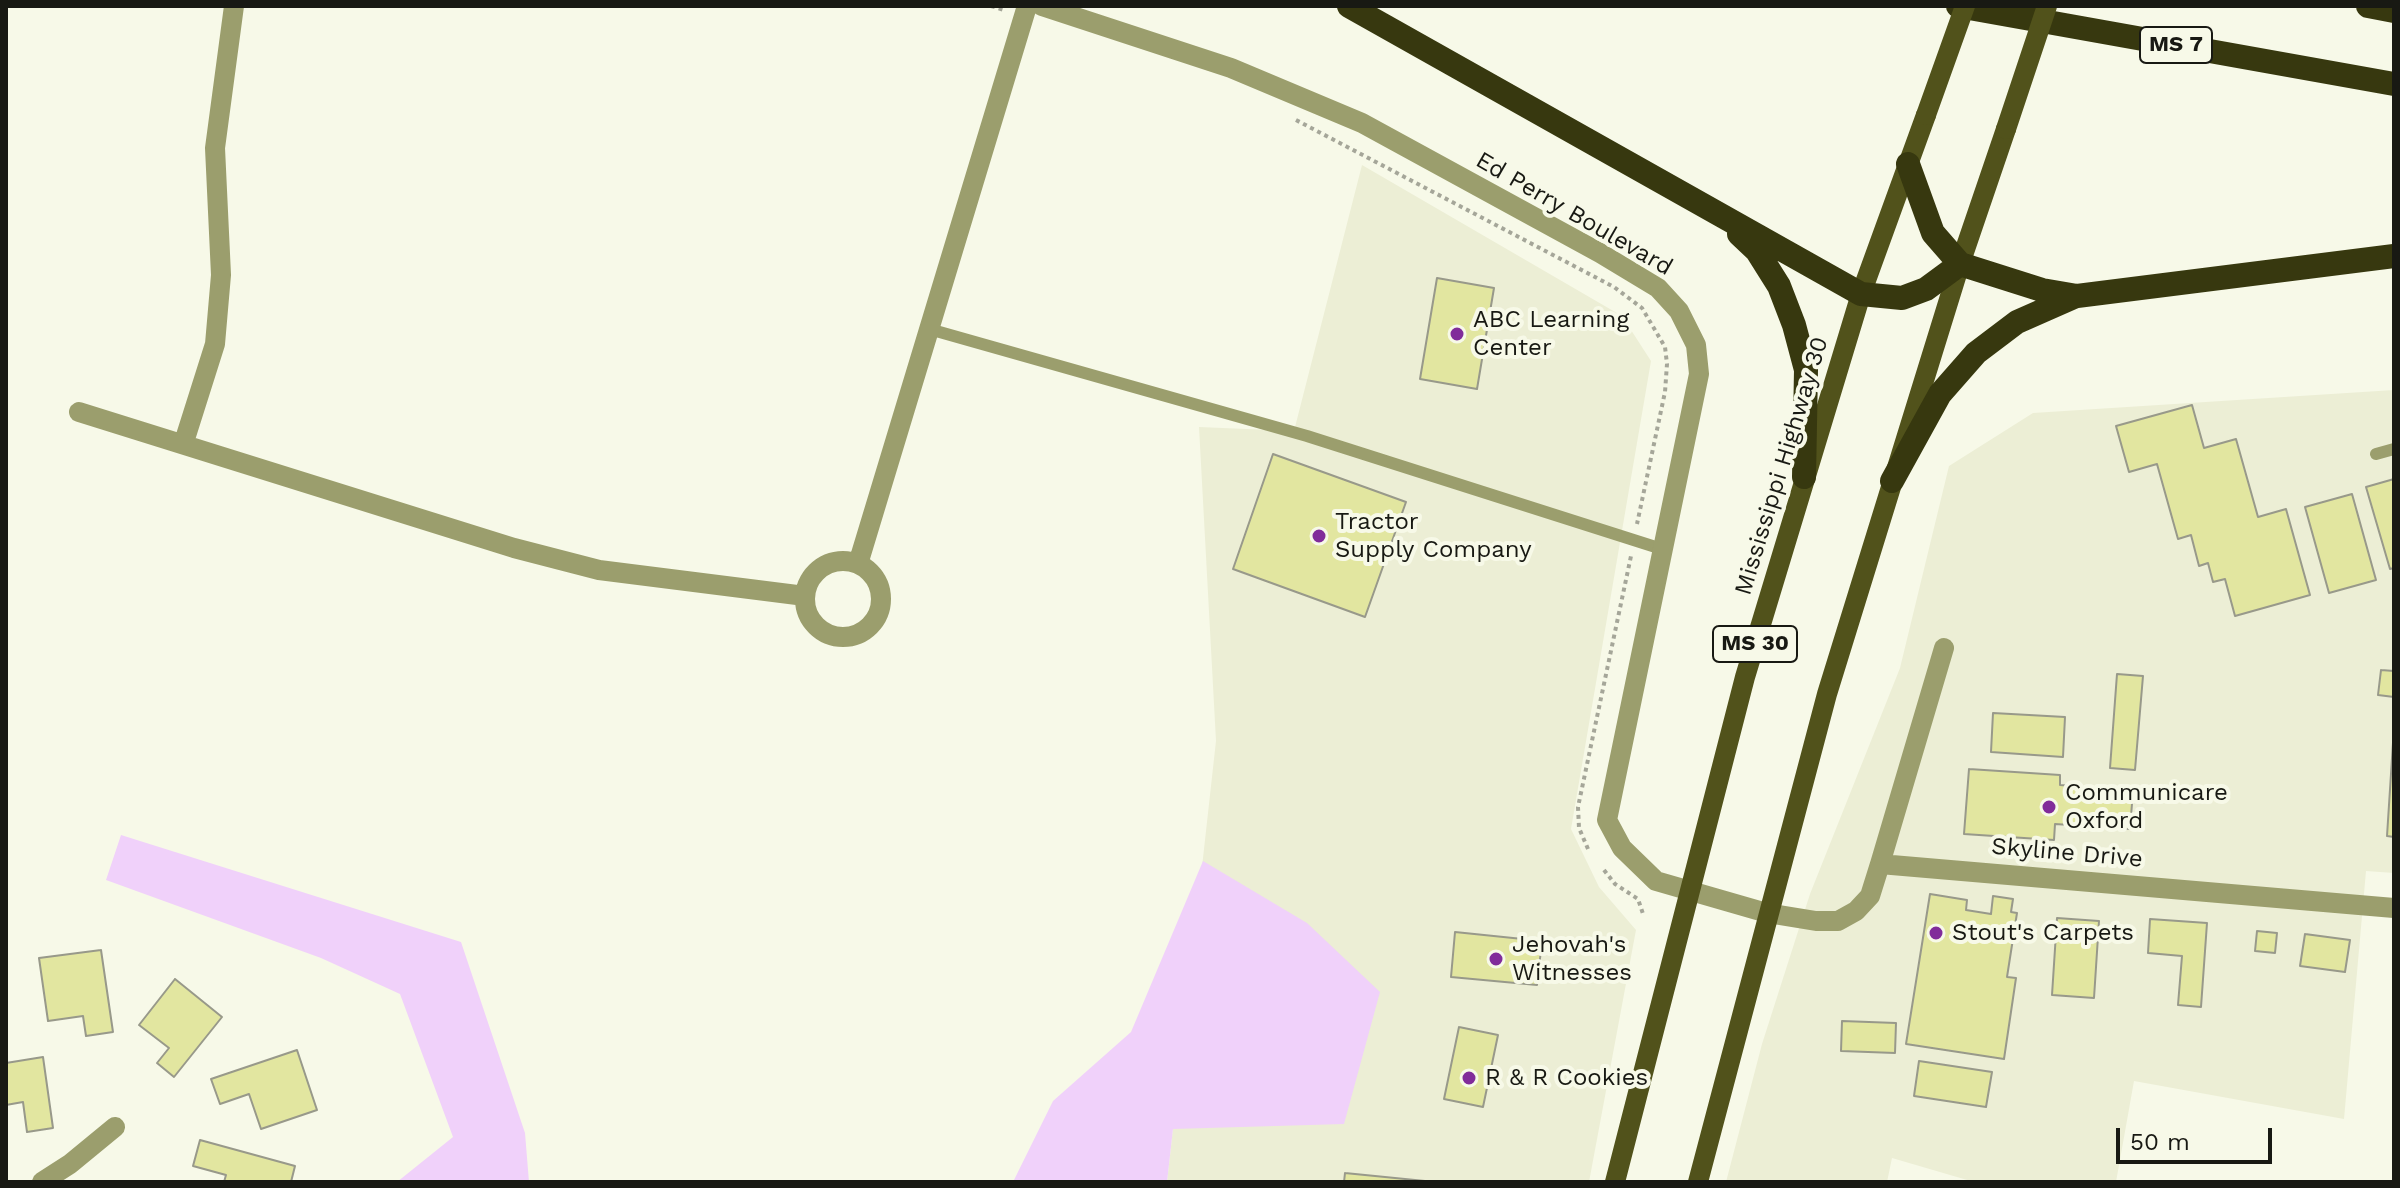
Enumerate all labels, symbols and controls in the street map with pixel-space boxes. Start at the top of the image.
road number: MS 7 [2140,27,2212,63]
street label: Ed Perry Boulevard [1470,146,1678,282]
place label: ABC Learning Center [1473,306,1629,362]
marker: ABC Learning Center [1448,325,1466,343]
street label: Mississippi Highway 30 [1729,333,1835,599]
place label: Tractor Supply Company [1335,508,1532,564]
marker: Tractor Supply Company [1310,527,1328,545]
road number: MS 30 [1713,626,1797,662]
place label: Communicare Oxford [2065,779,2228,835]
marker: Communicare Oxford [2040,798,2058,816]
street label: Skyline Drive [1990,832,2144,874]
place label: Stout's Carpets [1952,919,2134,947]
marker: Stout's Carpets [1927,924,1945,942]
place label: Jehovah's Witnesses [1512,931,1632,987]
marker: Jehovah's Witnesses [1487,950,1505,968]
place label: R & R Cookies [1485,1064,1648,1092]
marker: R & R Cookies [1460,1069,1478,1087]
scale bar [2120,1112,2276,1162]
text: 50 m [2130,1128,2190,1156]

